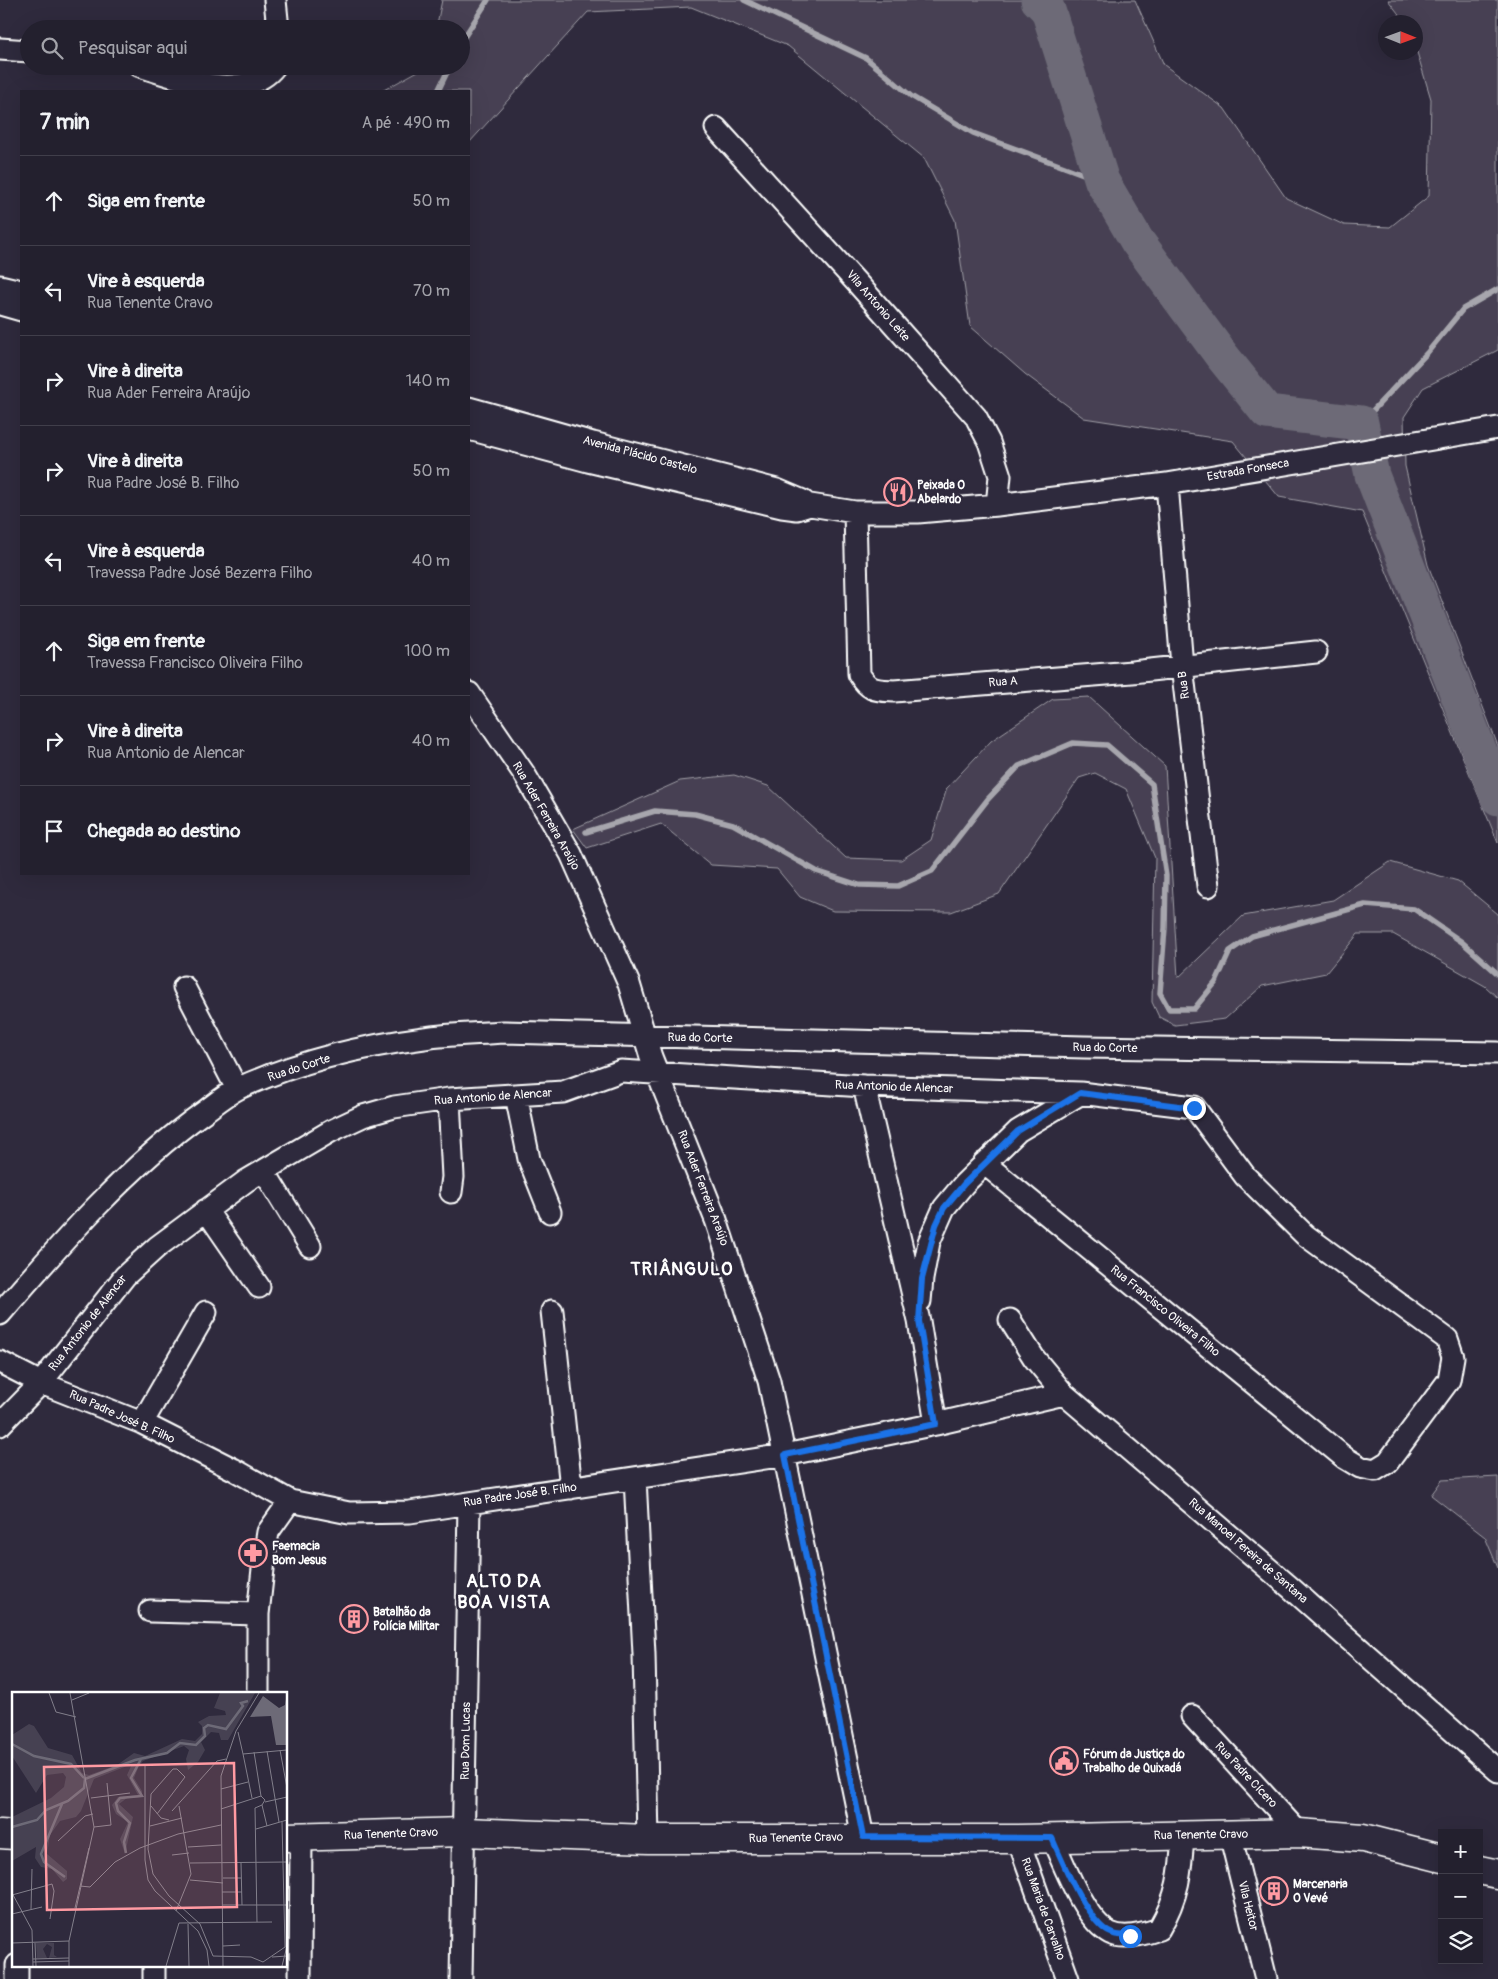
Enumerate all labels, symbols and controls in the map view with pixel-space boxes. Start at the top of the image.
north arrow [1378,15,1423,60]
search box [20,20,470,75]
icon: search [38,34,66,62]
text: Pesquisar aqui [78,36,187,60]
text: 7 min [40,109,90,136]
text: A pé · 490 m [362,113,450,133]
icon: ahead [40,187,68,215]
text: Siga em frente [87,189,205,213]
text: 50 m [413,191,450,211]
street label: Vila Antonio Leite [843,267,913,345]
text: Vire à esquerda [87,269,205,293]
icon: left [40,277,68,305]
text: 70 m [413,281,450,301]
text: Rua Tenente Cravo [87,293,213,313]
text: Vire à direita [87,359,183,383]
icon: right [40,367,68,395]
text: 140 m [406,371,450,391]
text: Rua Ader Ferreira Araújo [87,383,250,403]
street label: Avenida Plácido Castelo [581,433,699,478]
text: Vire à direita [87,449,183,473]
street label: Estrada Fonseca [1206,455,1290,485]
icon: right [40,457,68,485]
text: 50 m [413,461,450,481]
text: Rua Padre José B. Filho [87,473,239,493]
restaurant icon: Peixada O Abelardo [883,477,913,507]
place label: Peixada O Abelardo [917,478,965,507]
text: Vire à esquerda [87,539,205,563]
icon: left [40,547,68,575]
text: 40 m [412,551,450,571]
text: Travessa Padre José Bezerra Filho [87,563,312,583]
text: Siga em frente [87,629,205,653]
icon: ahead [40,637,68,665]
text: 100 m [404,641,450,661]
text: Travessa Francisco Oliveira Filho [87,653,303,673]
street label: Rua B [1175,670,1193,700]
street label: Rua A [988,673,1018,690]
text: Vire à direita [87,719,183,743]
icon: right [40,727,68,755]
text: 40 m [412,731,450,751]
text: Rua Antonio de Alencar [87,743,245,763]
street label: Rua Ader Ferreira Araújo [509,759,583,873]
icon: arrive [40,817,68,845]
text: Chegada ao destino [87,819,240,843]
street label: Rua do Corte [667,1030,733,1046]
street label: Rua do Corte [1072,1040,1138,1056]
street label: Rua do Corte [266,1051,332,1085]
street label: Rua Antonio de Alencar [835,1077,954,1097]
street label: Rua Antonio de Alencar [433,1085,553,1109]
route end [1183,1097,1206,1120]
street label: Rua Ader Ferreira Araújo [674,1128,732,1248]
district label: TRIÂNGULO [629,1258,734,1281]
street label: Rua Francisco Oliveira Filho [1107,1262,1223,1360]
street label: Rua Antonio de Alencar [46,1271,131,1374]
street label: Rua Padre José B. Filho [67,1387,178,1447]
street label: Rua Padre José B. Filho [462,1480,578,1510]
street label: Rua Manoel Pereira de Santana [1185,1495,1311,1607]
pharmacy icon: Faemacia Bom Jesus [238,1538,268,1568]
place label: Faemacia Bom Jesus [272,1539,327,1568]
district label: ALTO DA BOA VISTA [457,1570,551,1614]
building icon: Batalhão da Polícia Militar [339,1604,369,1634]
place label: Batalhão da Polícia Militar [373,1605,440,1634]
inset map [12,1692,288,1966]
street label: Rua Dom Lucas [458,1701,474,1780]
street label: Rua Padre Cícero [1212,1739,1281,1811]
public building icon: Fórum da Justiça do Trabalho de Quixadá [1049,1746,1079,1776]
place label: Fórum da Justiça do Trabalho de Quixadá [1082,1747,1185,1776]
street label: Rua Tenente Cravo [344,1825,439,1843]
street label: Rua Tenente Cravo [1154,1827,1249,1843]
map controls [1438,1829,1483,1964]
button: + [1438,1829,1483,1874]
street label: Rua Tenente Cravo [749,1830,844,1846]
street label: Rua Maria de Carvalho [1018,1856,1069,1963]
button: − [1438,1874,1483,1919]
building icon: Marcenaria O Vevé [1259,1876,1289,1906]
place label: Marcenaria O Vevé [1293,1877,1348,1906]
street label: Vila Heitor [1235,1879,1262,1933]
button: layers [1438,1919,1483,1964]
route start [1119,1925,1142,1948]

